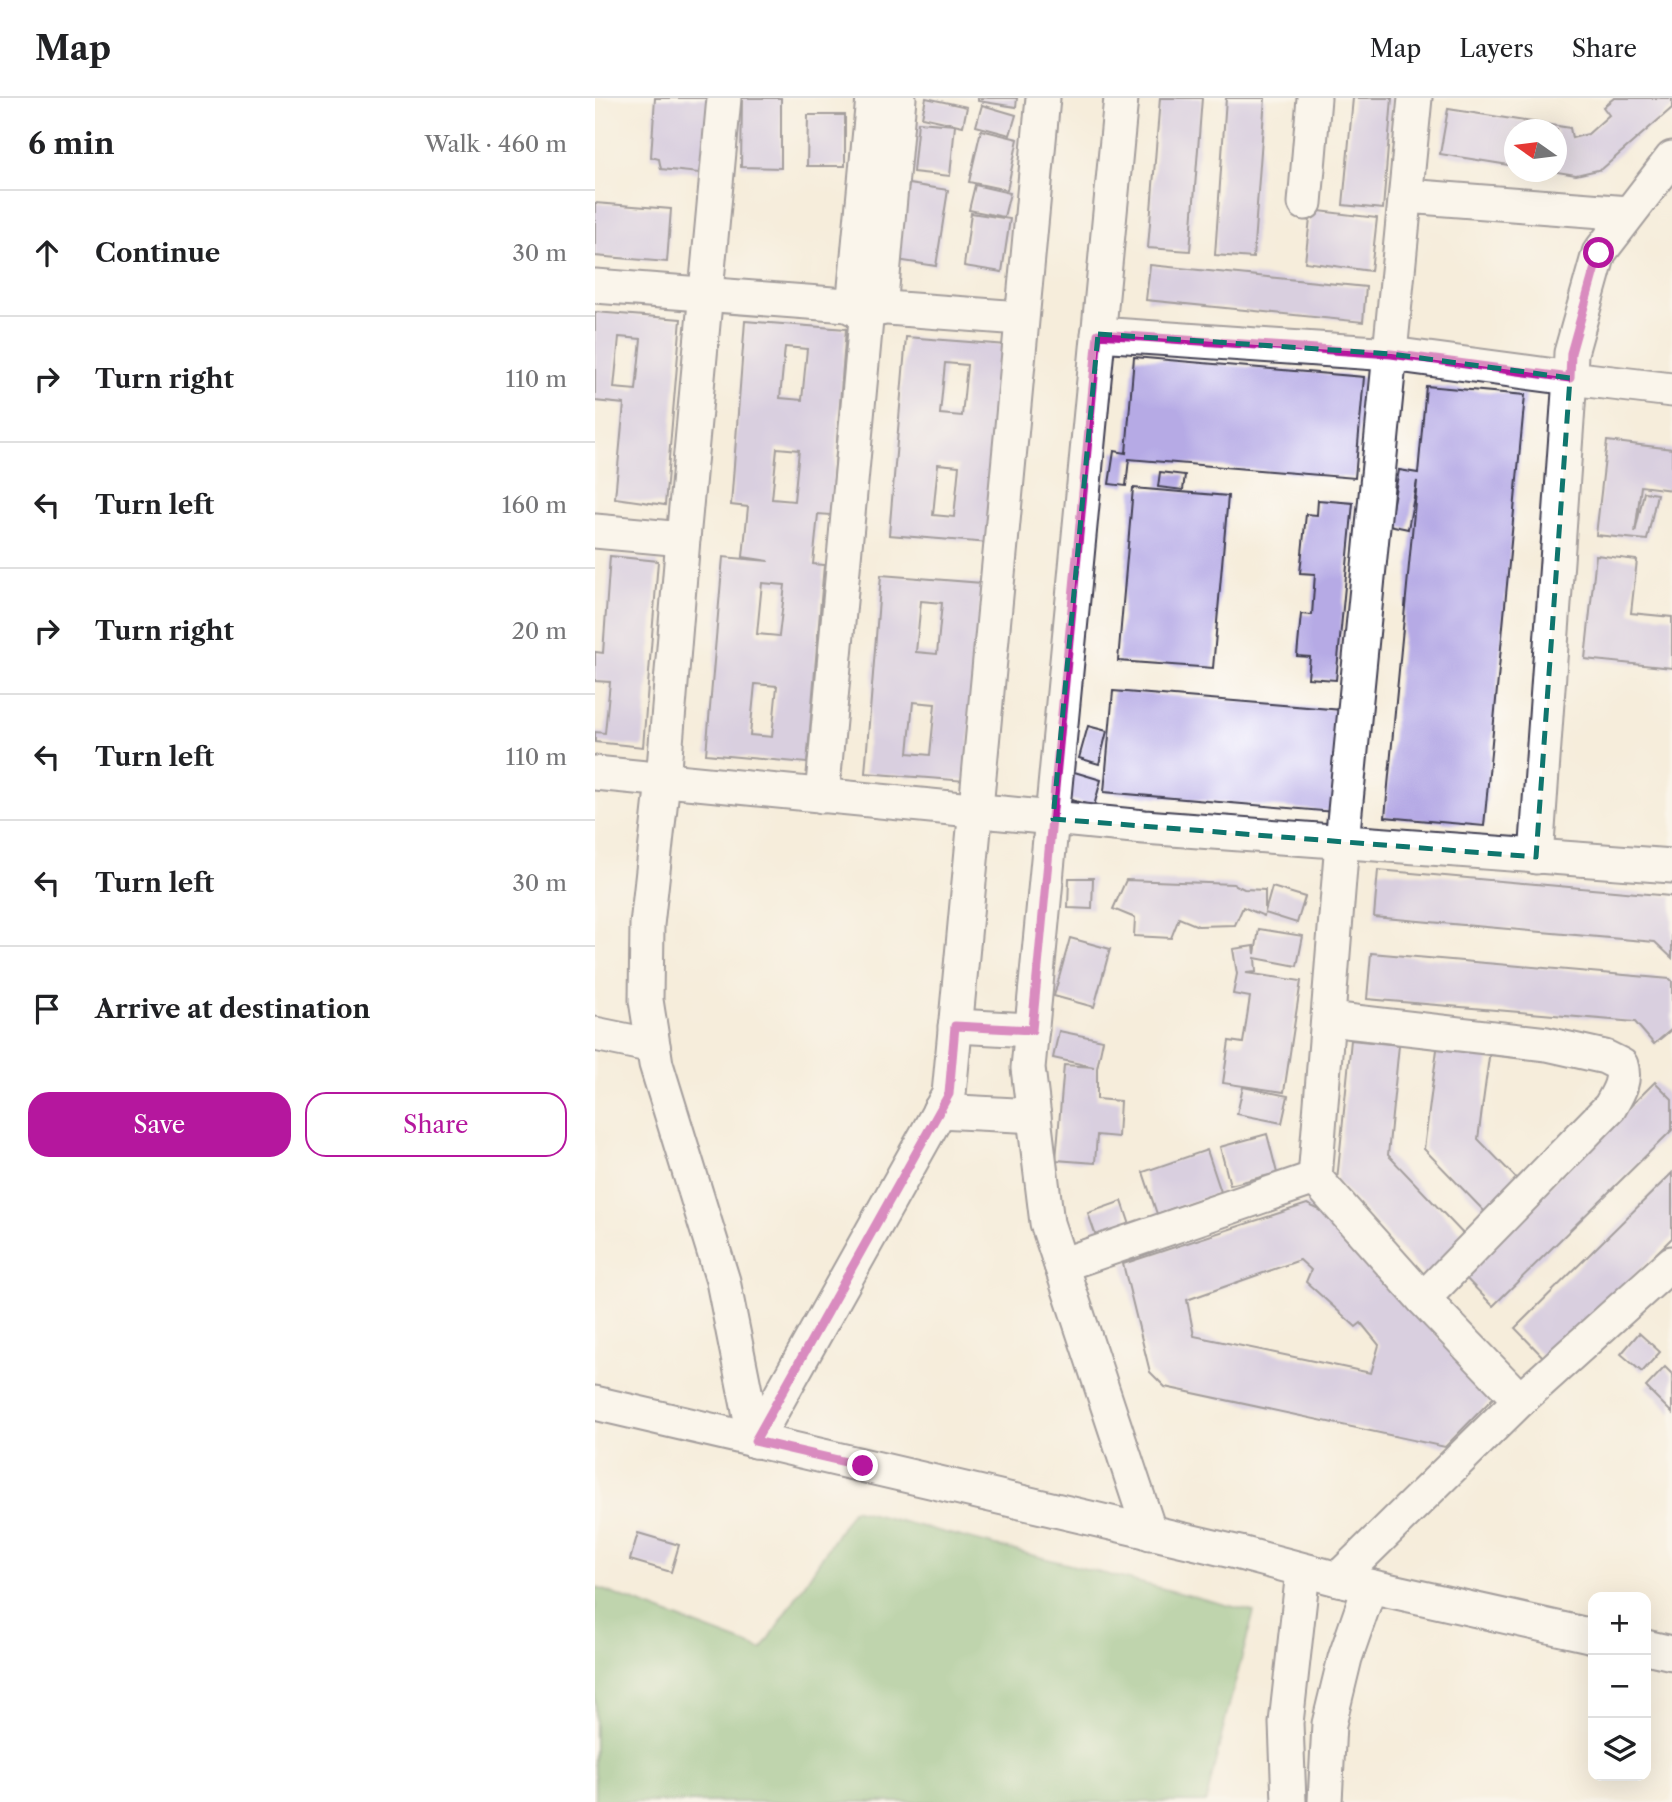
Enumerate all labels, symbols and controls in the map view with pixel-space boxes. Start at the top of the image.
text: Map [35,28,111,69]
text: Map [1370,34,1421,63]
text: Layers [1459,34,1534,63]
text: Share [1572,34,1637,63]
north arrow [1504,119,1567,182]
text: 6 min [28,125,115,162]
text: Walk · 460 m [424,130,567,158]
icon: ahead [28,234,66,272]
text: Continue [95,237,220,269]
route start [1583,237,1614,268]
text: 30 m [512,239,567,267]
icon: right [28,360,66,398]
text: Turn right [95,363,234,395]
text: 110 m [506,365,567,393]
icon: left [28,486,66,524]
text: Turn left [95,489,214,521]
text: 160 m [502,491,567,519]
icon: right [28,612,66,650]
text: Turn right [95,615,234,647]
text: 20 m [512,617,567,645]
icon: left [28,738,66,776]
text: Turn left [95,741,214,773]
text: 110 m [506,743,567,771]
icon: left [28,864,66,902]
text: Turn left [95,867,214,899]
text: 30 m [512,869,567,897]
icon: arrive [28,990,66,1028]
text: Arrive at destination [95,993,370,1025]
button: Save [28,1092,291,1157]
button: Share [305,1092,567,1157]
route end [847,1450,878,1481]
map controls [1588,1592,1651,1781]
button: + [1588,1592,1651,1655]
button: − [1588,1655,1651,1718]
button: layers [1588,1718,1651,1781]

